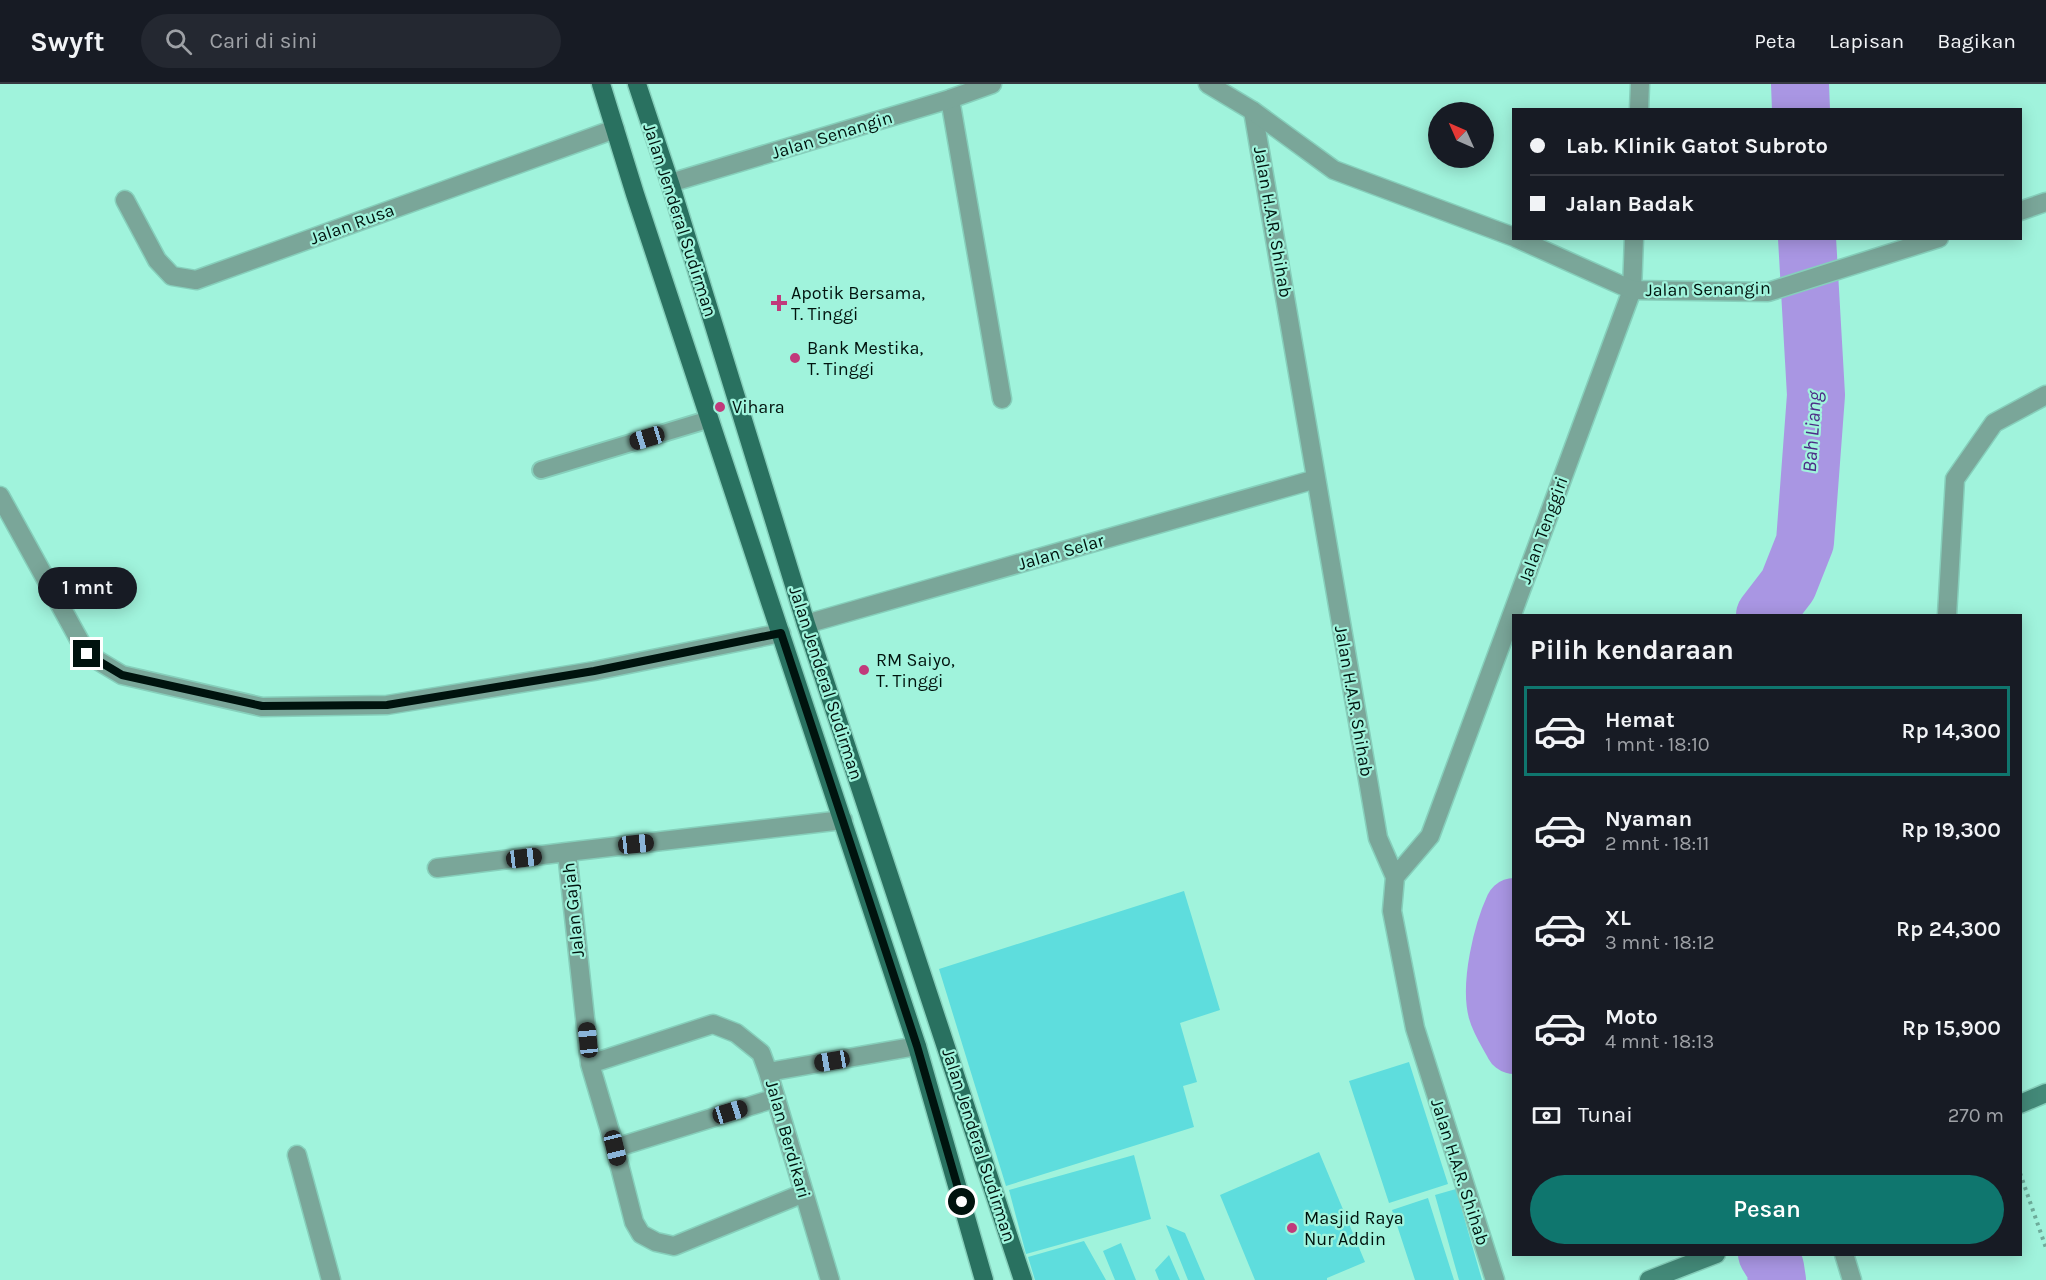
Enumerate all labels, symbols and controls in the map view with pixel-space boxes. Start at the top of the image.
search box [141,14,561,68]
text: Swyft [30,25,105,58]
icon: search [162,25,195,58]
text: Cari di sini [210,28,318,54]
text: Peta [1754,29,1796,53]
text: Lapisan [1829,29,1904,53]
text: Bagikan [1937,29,2016,53]
north arrow [1428,102,1494,168]
map controls [1428,102,1494,168]
street label: Jalan Senangin [769,106,895,164]
street label: Jalan Jenderal Sudirman [638,120,722,320]
text: Lab. Klinik Gatot Subroto [1566,133,1828,159]
street label: Jalan H.A.R. Shihab [1249,145,1297,299]
text: Jalan Badak [1566,191,1694,217]
street label: Jalan Rusa [307,199,397,249]
street label: Jalan Senangin [1645,277,1771,301]
place label: Apotik Bersama, T. Tinggi [791,282,925,325]
marker: Apotik Bersama, T. Tinggi [772,296,786,310]
place label: Bank Mestika, T. Tinggi [807,337,924,380]
marker: Bank Mestika, T. Tinggi [788,351,802,365]
water label: Bah Liang [1798,390,1826,473]
place label: Vihara [732,396,785,418]
marker: Vihara [713,400,727,414]
car [627,424,667,452]
street label: Jalan Tenggiri [1513,473,1573,587]
street label: Jalan Selar [1015,529,1107,575]
callout: 1 mnt [38,567,136,609]
text: 1 mnt [62,576,113,599]
street label: Jalan Jenderal Sudirman [784,583,868,783]
street label: Jalan H.A.R. Shihab [1330,624,1378,778]
text: Pilih kendaraan [1530,634,1734,666]
route end [73,640,100,667]
place label: RM Saiyo, T. Tinggi [876,649,955,692]
marker: RM Saiyo, T. Tinggi [857,663,871,677]
icon: car [1533,704,1587,758]
text: Hemat [1605,707,1675,733]
text: Rp 14,300 [1902,718,2001,744]
text: 1 mnt · 18:10 [1605,733,1710,756]
icon: car [1533,803,1587,857]
text: Nyaman [1605,806,1692,832]
text: Rp 19,300 [1901,817,2001,843]
text: 2 mnt · 18:11 [1605,832,1709,855]
car [617,833,655,855]
car [505,847,543,869]
street label: Jalan Gajah [557,862,589,958]
icon: car [1533,902,1587,956]
text: XL [1605,905,1631,931]
text: Rp 24,300 [1896,916,2001,942]
text: 3 mnt · 18:12 [1605,931,1715,954]
icon: car [1533,1001,1587,1055]
text: Moto [1605,1004,1658,1030]
text: Rp 15,900 [1902,1015,2001,1041]
car [577,1021,599,1059]
text: 4 mnt · 18:13 [1605,1030,1714,1053]
street label: Jalan Jenderal Sudirman [937,1045,1021,1245]
car [813,1049,851,1073]
street label: Jalan Berdikari [761,1077,815,1201]
street label: Jalan H.A.R. Shihab [1426,1096,1494,1248]
car [710,1098,750,1126]
icon: cash [1530,1099,1563,1132]
text: Tunai [1578,1102,1633,1128]
text: 270 m [1948,1104,2004,1127]
car [602,1128,628,1168]
button: Pesan [1530,1175,2004,1244]
route start [948,1188,975,1215]
place label: Masjid Raya Nur Addin [1304,1207,1404,1250]
marker: Masjid Raya Nur Addin [1285,1221,1299,1235]

